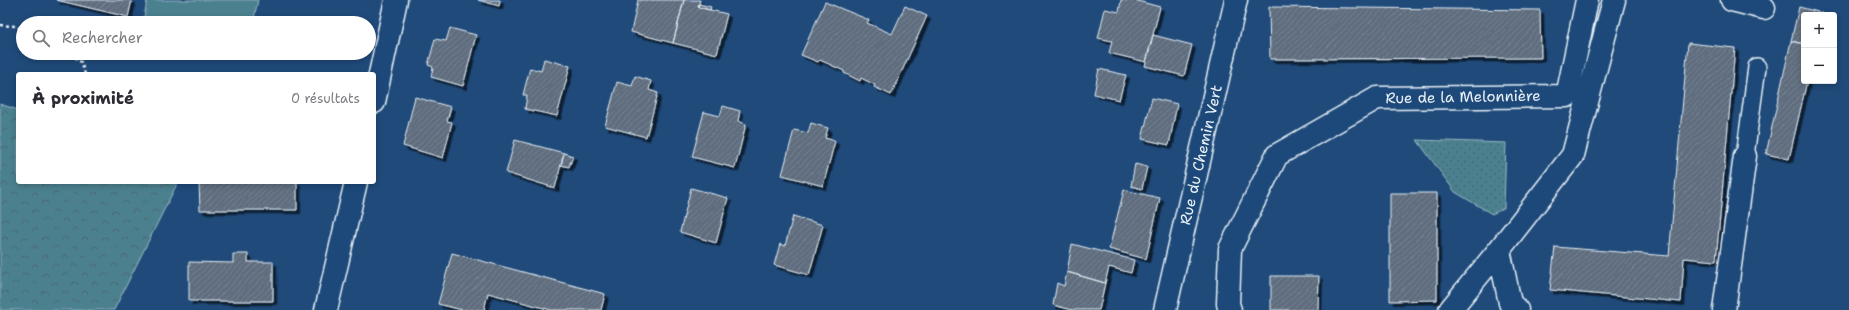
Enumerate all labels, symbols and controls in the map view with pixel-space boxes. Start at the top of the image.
map controls [1801,12,1837,84]
button: + [1801,12,1837,48]
search box [16,16,376,60]
icon: search [30,27,52,49]
text: Rechercher [62,28,143,48]
button: − [1801,48,1837,84]
street label: Rue du Chemin Vert [1175,83,1227,227]
street label: Rue de la Melonnière [1385,86,1541,108]
text: À proximité [32,87,134,109]
text: 0 résultats [291,90,360,107]

